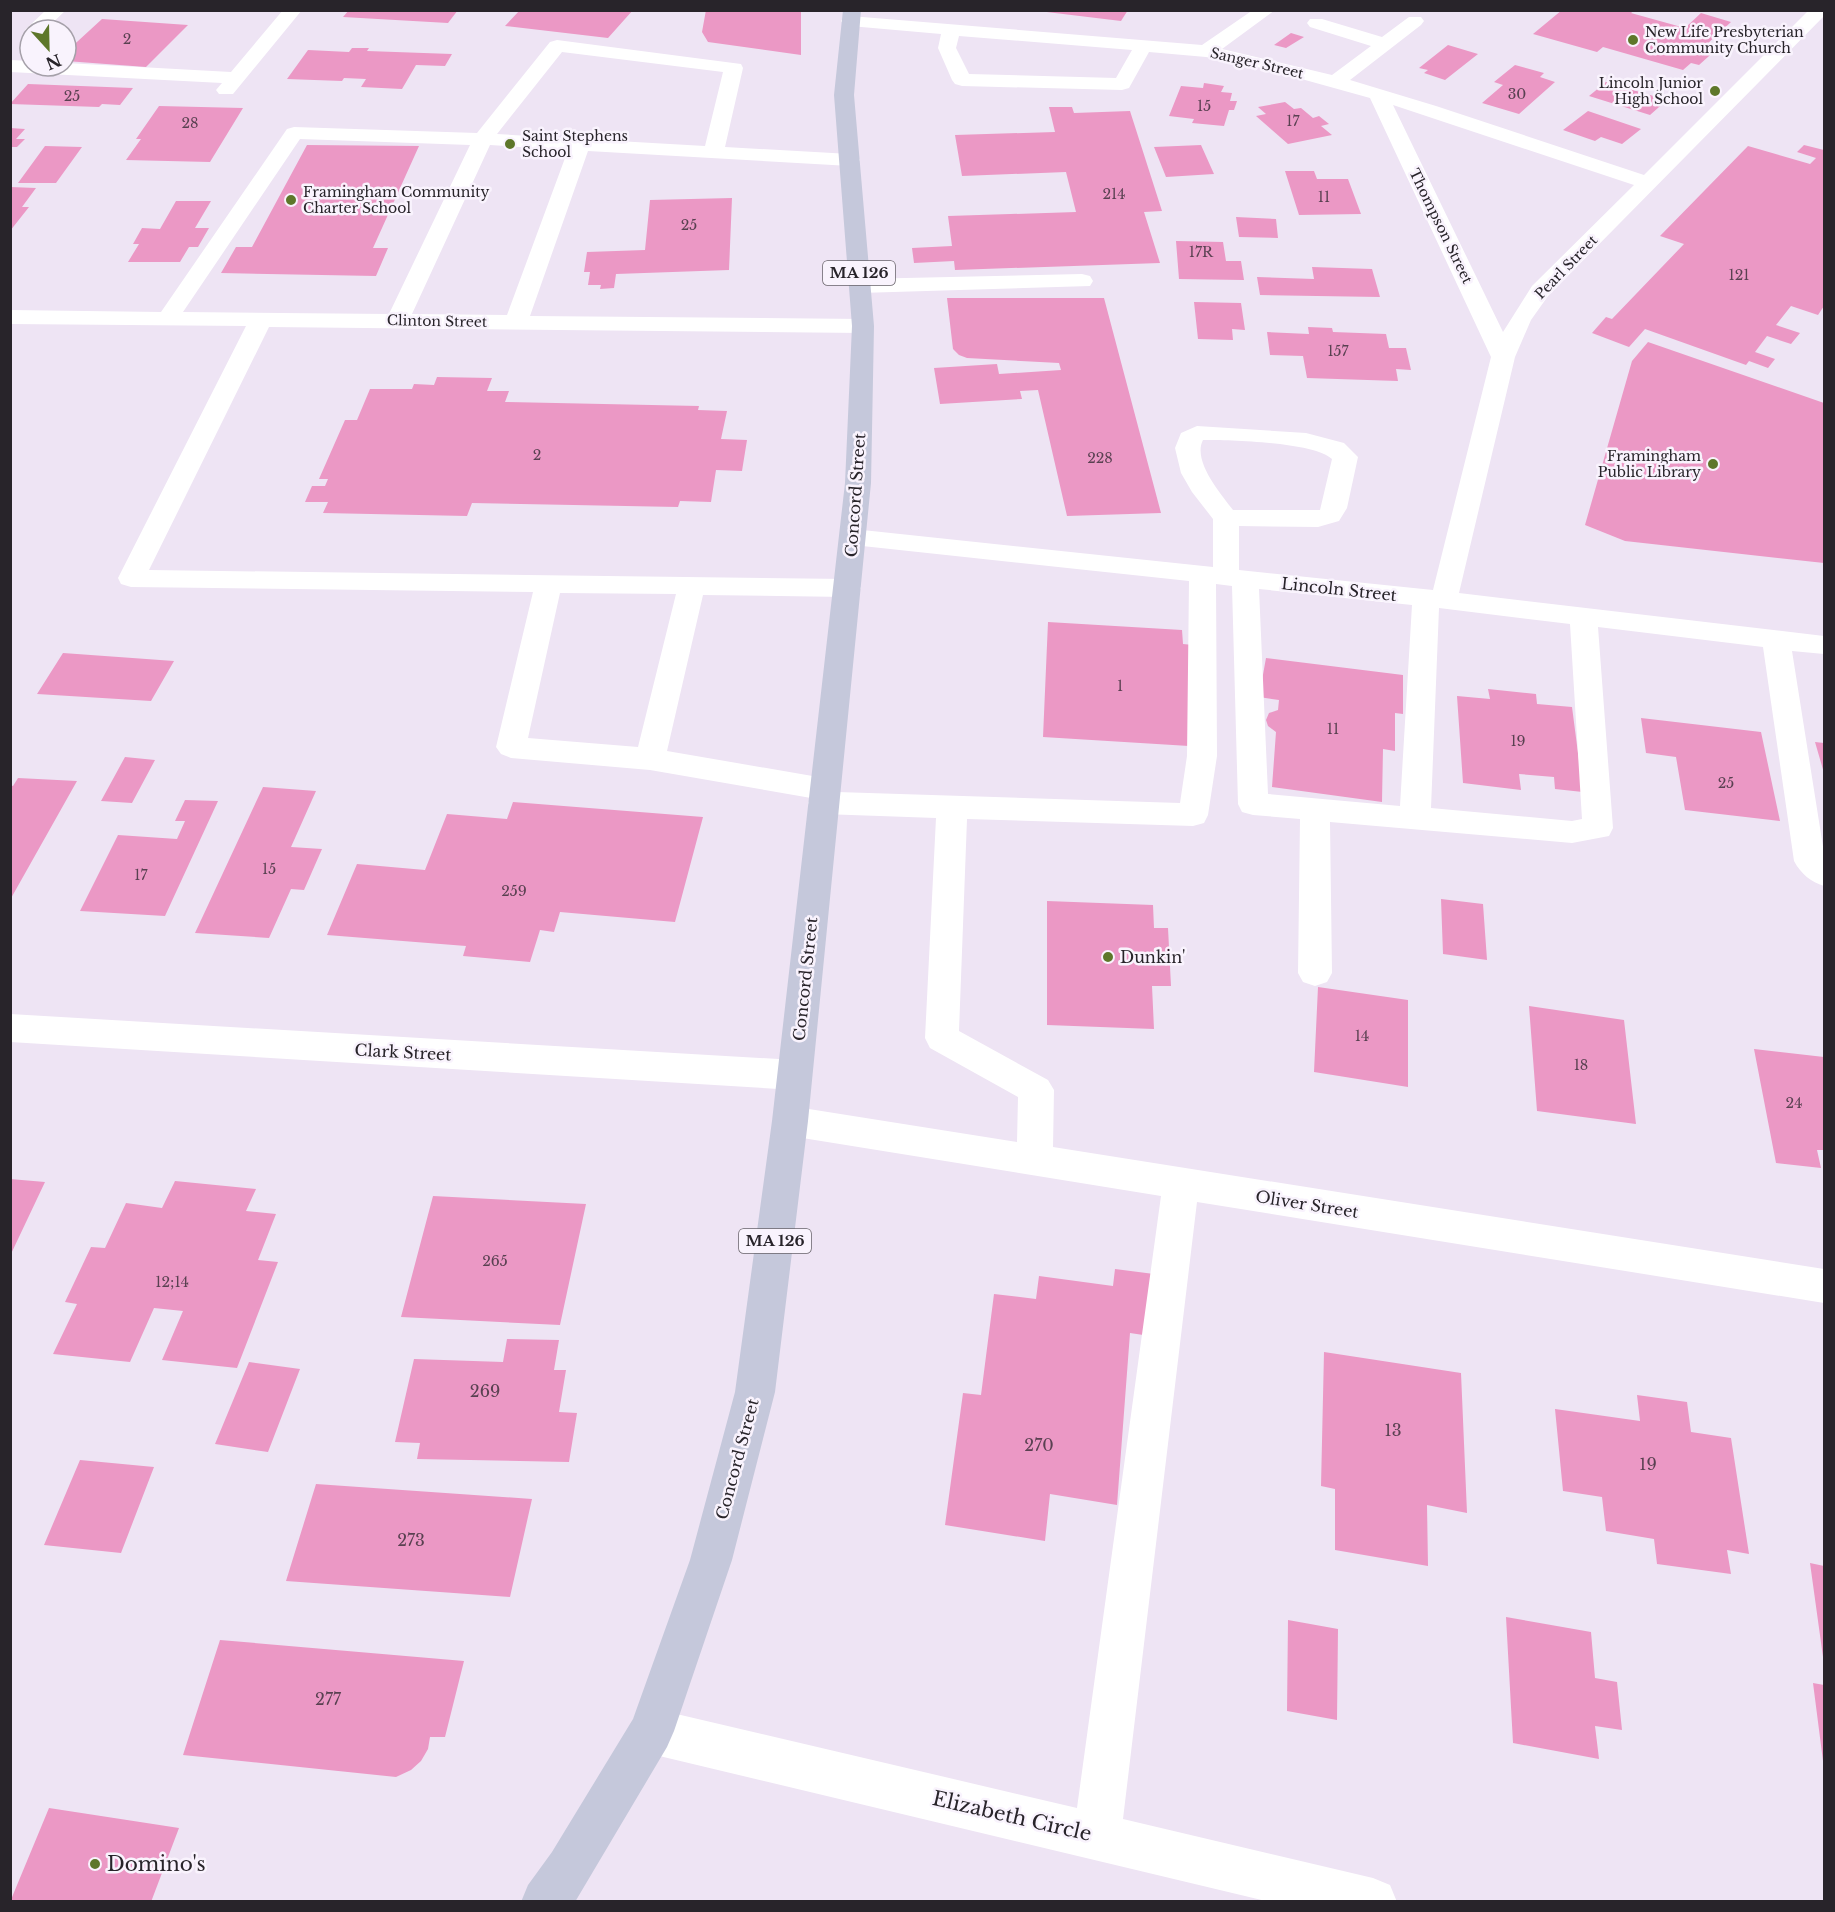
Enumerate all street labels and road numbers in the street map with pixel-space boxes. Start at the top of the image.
street label: Sanger Street [1209,44,1306,83]
street label: Thompson Street [1405,165,1477,287]
street label: Pearl Street [1531,231,1602,303]
road number: MA 126 [823,261,895,285]
street label: Clinton Street [387,311,488,331]
street label: Concord Street [841,432,869,558]
street label: Lincoln Street [1280,573,1398,605]
street label: Concord Street [789,916,821,1042]
street label: Clark Street [354,1039,452,1065]
street label: Oliver Street [1254,1186,1360,1222]
road number: MA 126 [739,1229,811,1253]
street label: Concord Street [711,1396,763,1522]
street label: Elizabeth Circle [930,1786,1094,1846]

